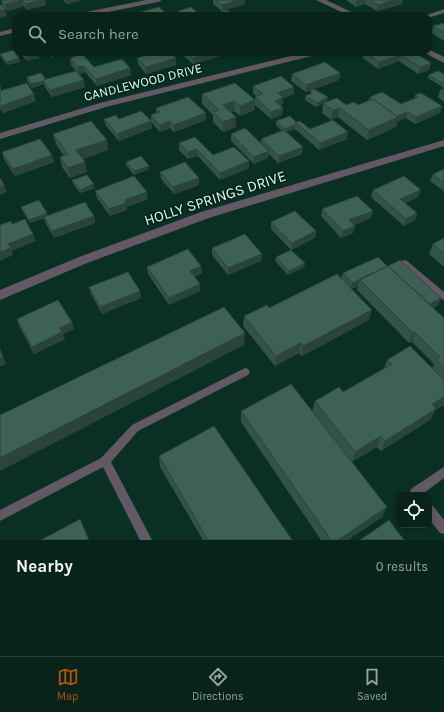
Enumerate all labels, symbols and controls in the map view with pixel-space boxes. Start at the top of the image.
search box [12,12,432,56]
icon: search [26,23,48,45]
text: Search here [58,25,139,43]
street label: CANDLEWOOD DRIVE [82,60,204,104]
street label: HOLLY SPRINGS DRIVE [142,167,288,229]
map controls [396,492,432,528]
button: locate [396,492,432,528]
text: Nearby [16,556,73,576]
text: 0 results [376,559,428,574]
tab: Map [57,666,79,703]
tab: Directions [192,666,244,703]
tab: Saved [357,666,387,703]

